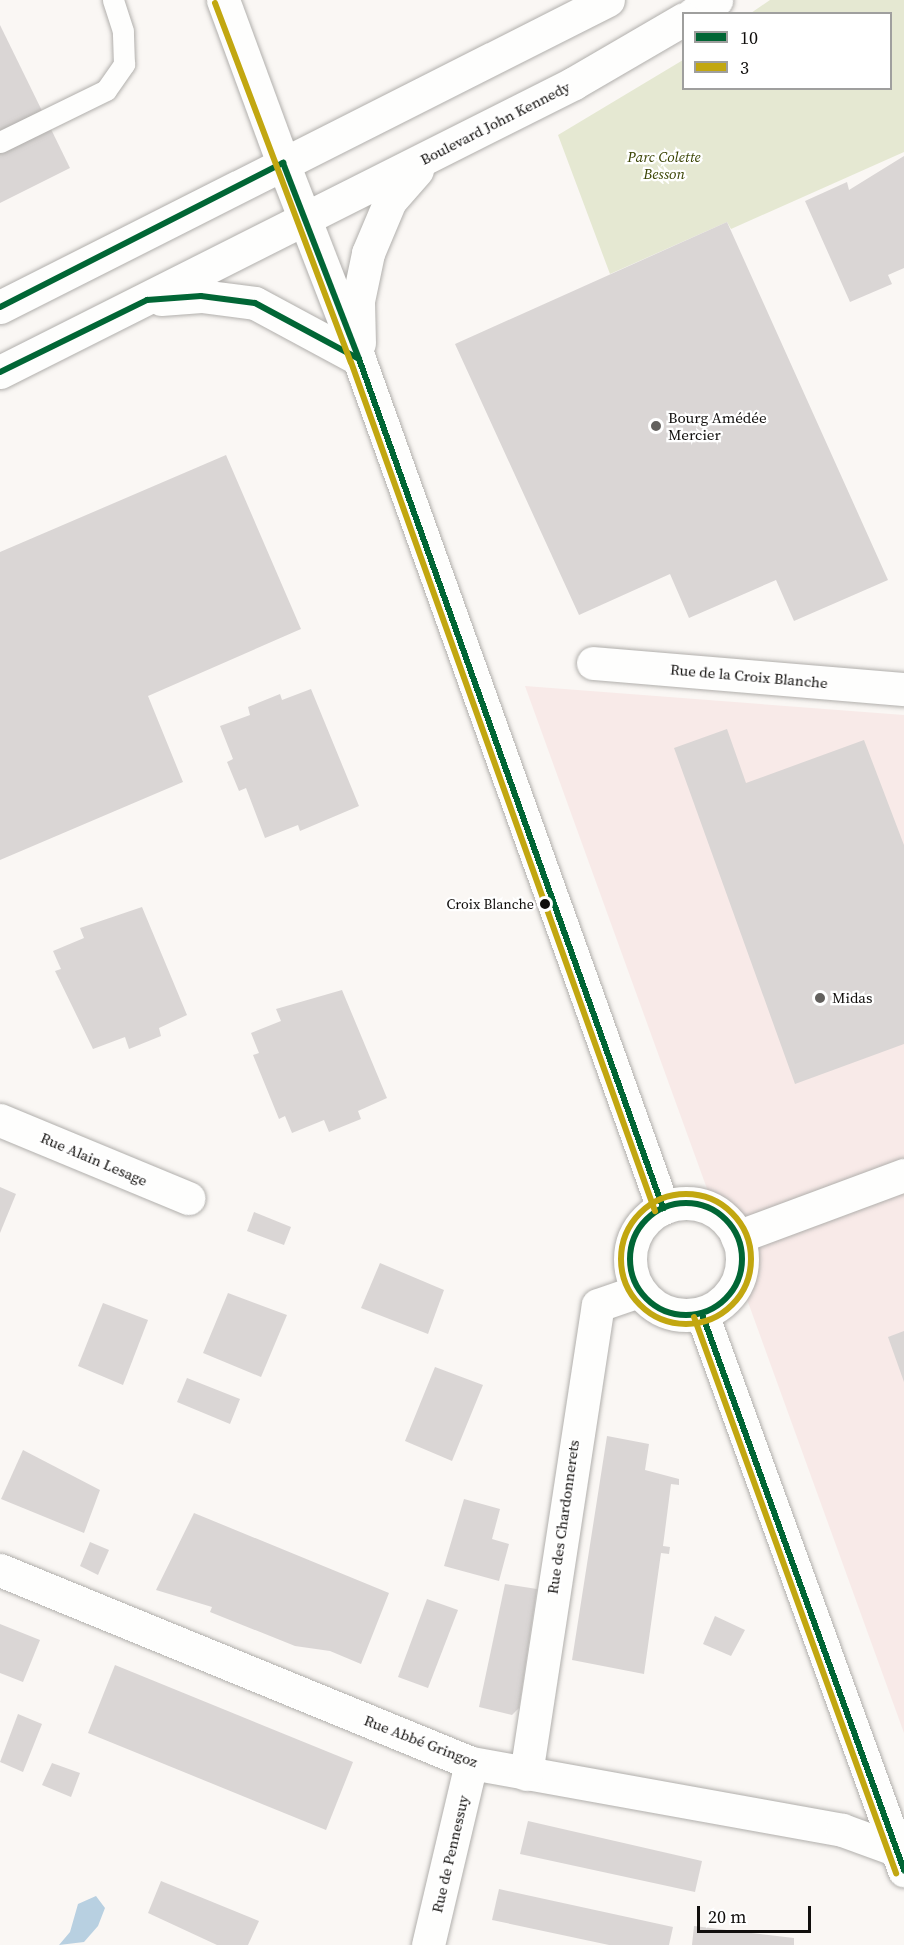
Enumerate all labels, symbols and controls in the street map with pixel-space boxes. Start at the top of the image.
legend [682,12,892,90]
text: 10 [740,25,758,50]
text: 3 [740,55,749,80]
street label: Boulevard John Kennedy [417,77,573,169]
park label: Parc Colette Besson [627,147,701,182]
place label: Bourg Amédée Mercier [668,408,767,443]
marker: Bourg Amédée Mercier [649,419,663,433]
street label: Rue de la Croix Blanche [669,660,829,692]
place label: Croix Blanche [446,896,534,912]
marker: Croix Blanche [539,898,551,910]
place label: Midas [832,989,872,1007]
marker: Midas [813,991,827,1005]
street label: Rue Alain Lesage [38,1128,150,1190]
street label: Rue des Chardonnerets [543,1439,583,1595]
street label: Rue Abbé Gringoz [362,1711,480,1771]
street label: Rue de Pennessuy [428,1793,472,1915]
scale bar [700,1894,814,1932]
text: 20 m [708,1904,746,1929]

